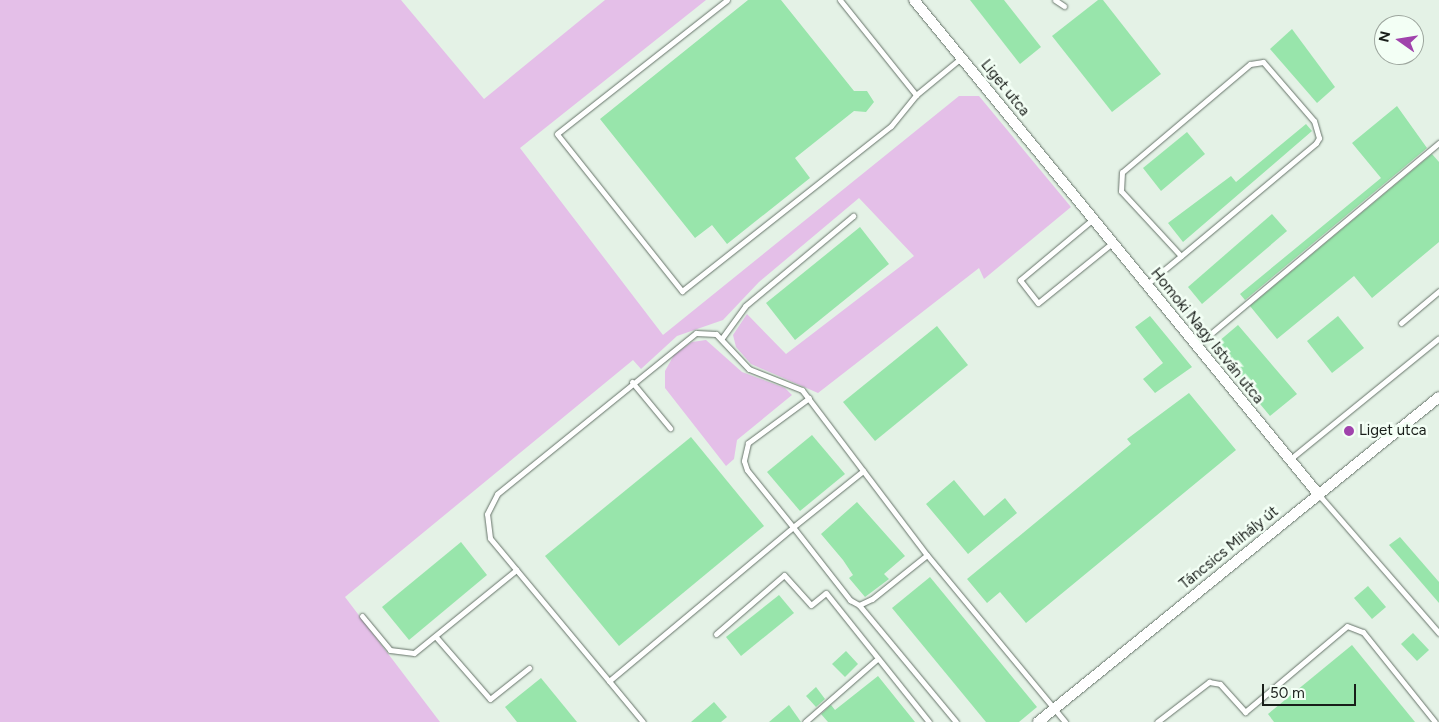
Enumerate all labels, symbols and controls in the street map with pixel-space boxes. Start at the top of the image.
north arrow [1374,15,1424,65]
text: N [1375,30,1394,44]
street label: Liget utca [977,56,1033,120]
street label: Homoki Nagy István utca [1147,265,1267,407]
place label: Liget utca [1359,422,1426,440]
marker: Liget utca [1343,425,1355,437]
street label: Táncsics Mihály út [1176,503,1282,593]
scale bar [1264,674,1358,706]
text: 50 m [1270,684,1305,702]

